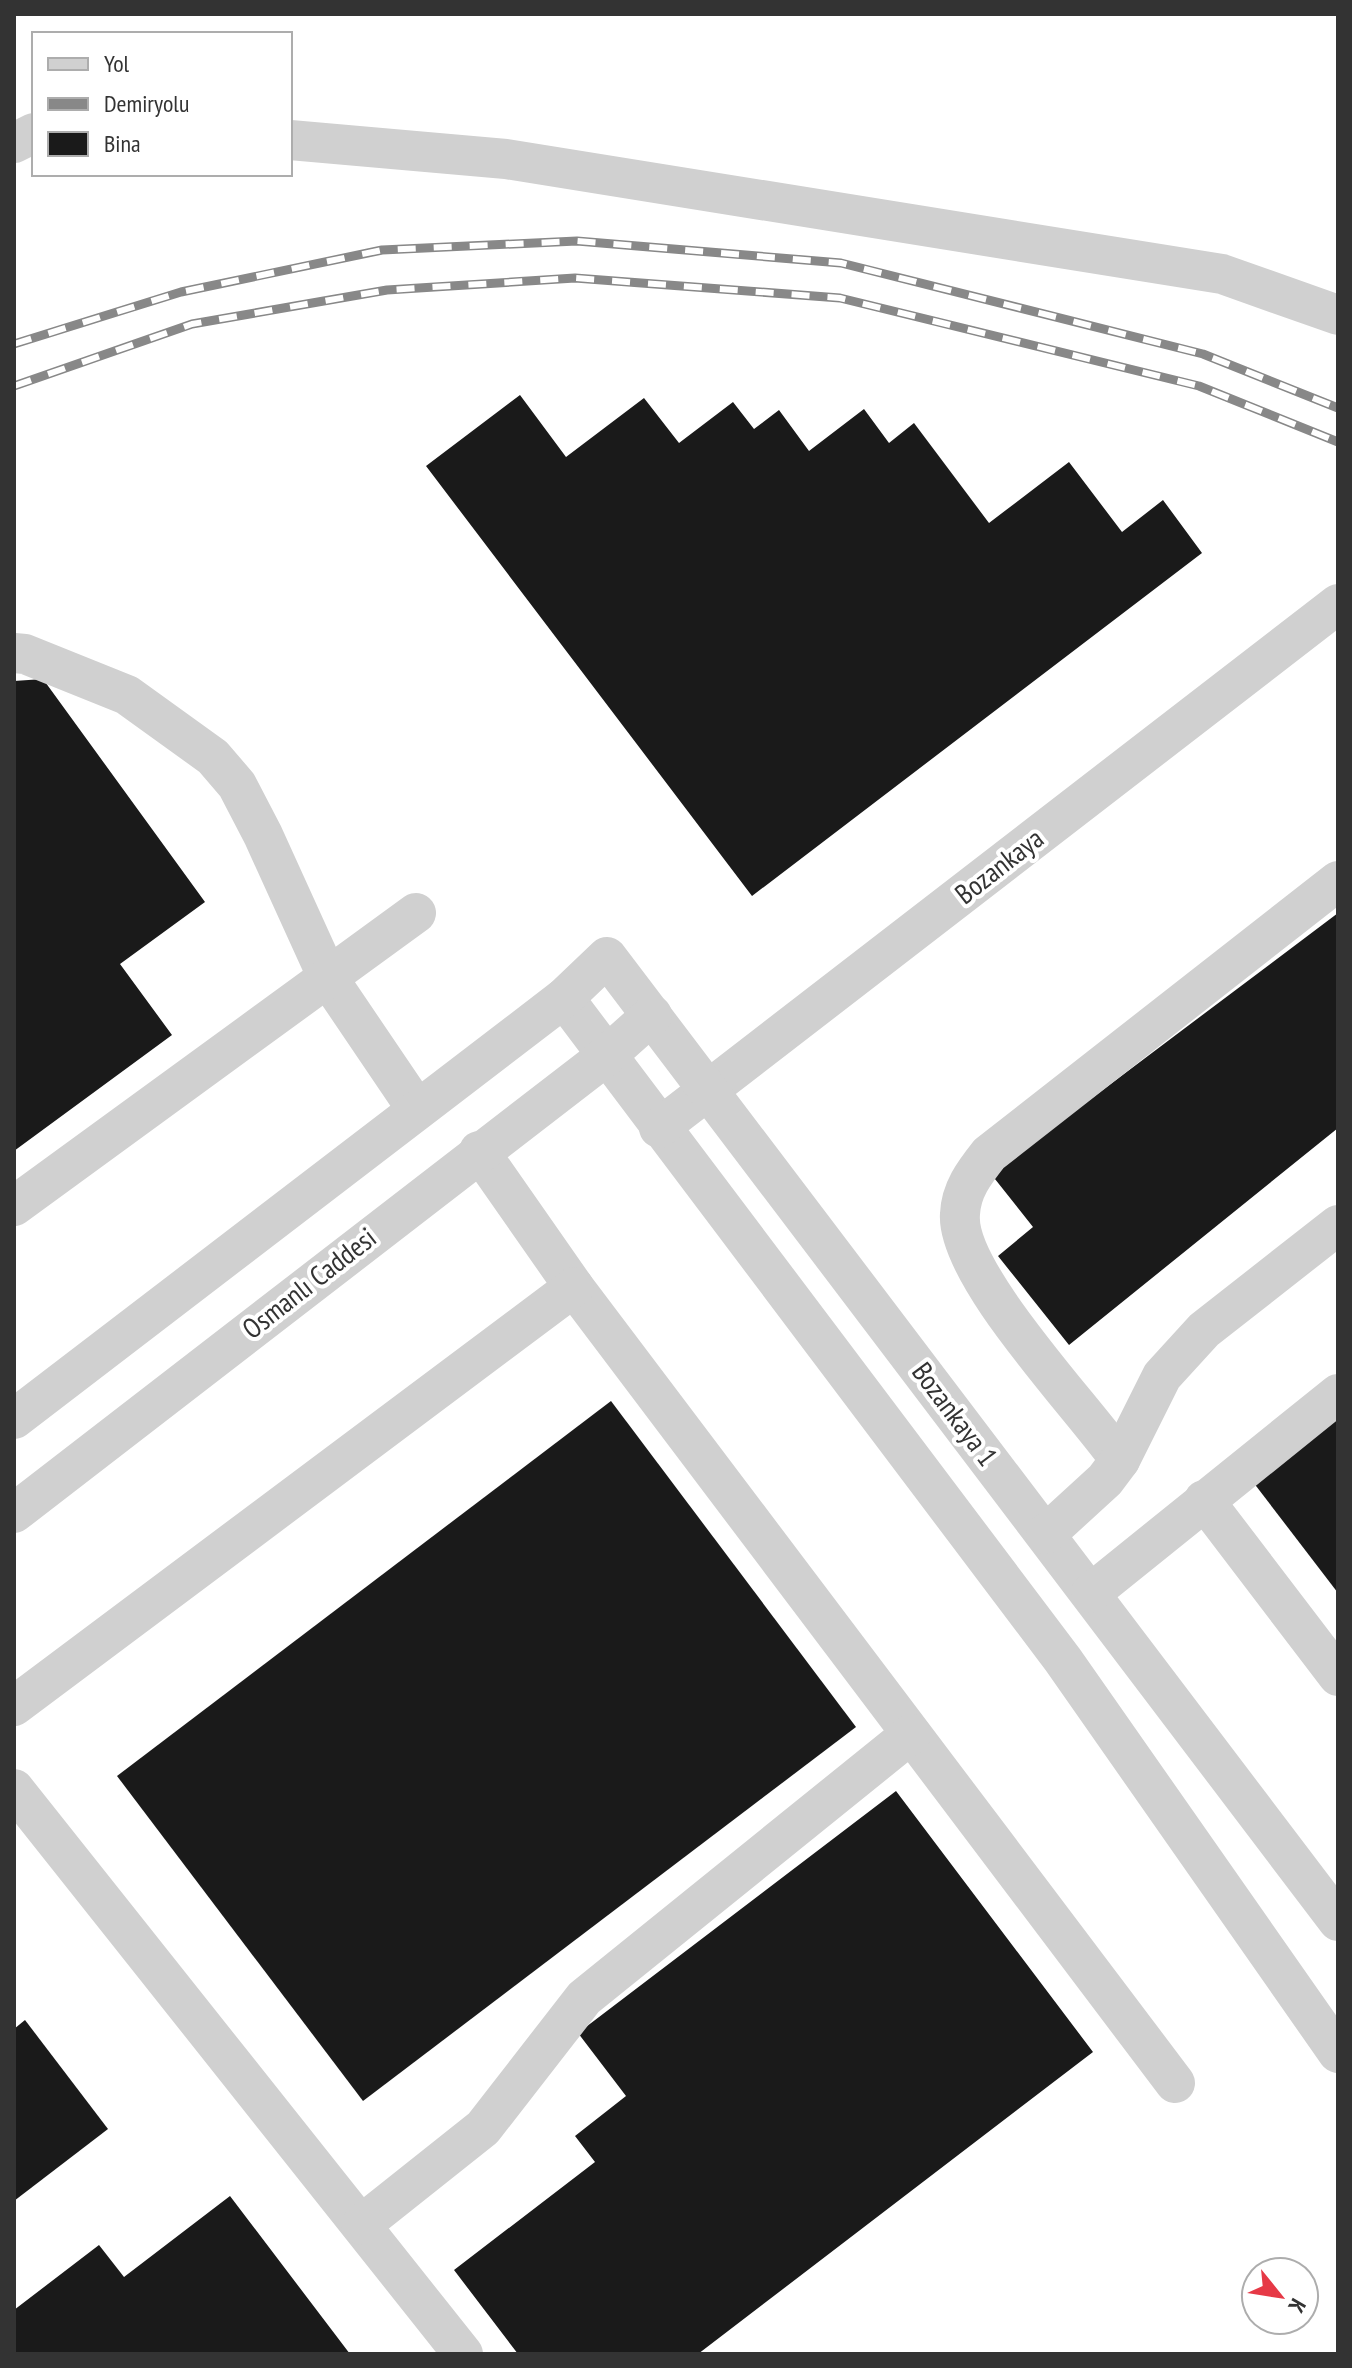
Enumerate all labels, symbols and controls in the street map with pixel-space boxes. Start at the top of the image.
legend [32,32,292,176]
text: Yol [104,48,130,79]
text: Demiryolu [104,88,189,119]
text: Bina [104,128,141,159]
street label: Bozankaya [947,820,1050,912]
street label: Osmanlı Caddesi [234,1219,383,1346]
street label: Bozankaya 1 [904,1354,1007,1473]
north arrow [1240,2256,1320,2336]
text: K [1282,2294,1312,2318]

